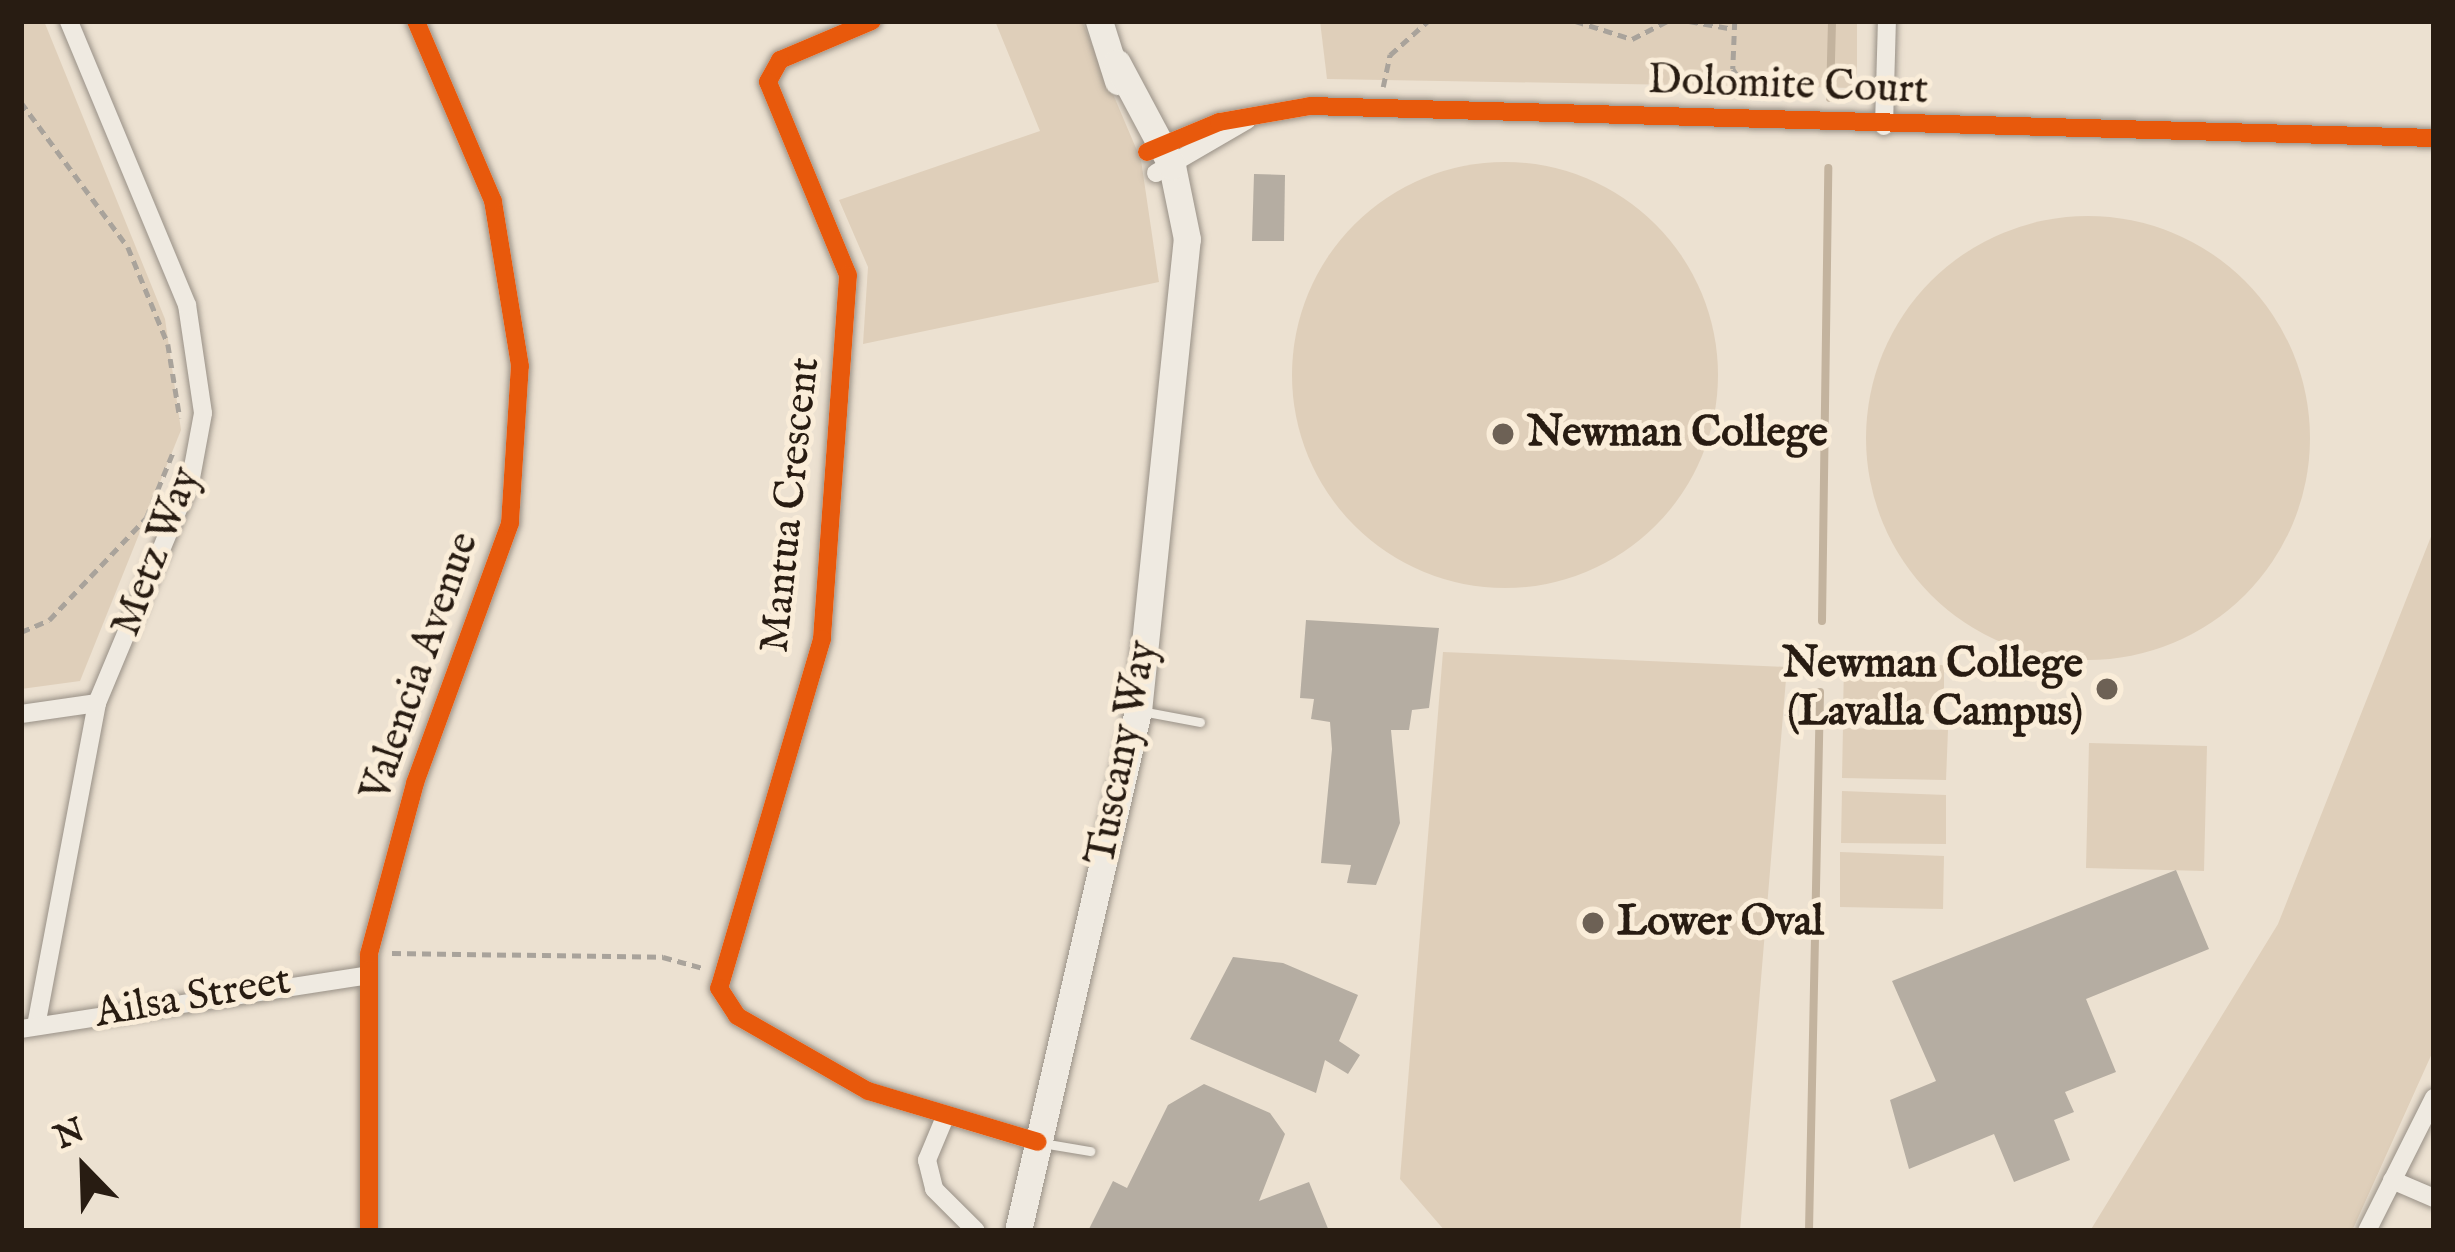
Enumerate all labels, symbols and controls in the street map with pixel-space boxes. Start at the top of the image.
street label: Dolomite Court [1647,56,1929,116]
street label: Mantua Crescent [750,355,832,655]
place label: Newman College [1527,409,1828,459]
marker: Newman College [1490,421,1516,447]
street label: Metz Way [102,460,212,644]
street label: Valencia Avenue [351,526,491,808]
street label: Tuscany Way [1077,637,1169,869]
place label: Newman College (Lavalla Campus) [1782,640,2083,738]
marker: Newman College (Lavalla Campus) [2094,676,2120,702]
place label: Lower Oval [1617,898,1824,948]
marker: Lower Oval [1580,910,1606,936]
street label: Ailsa Street [91,956,295,1040]
north arrow [24,1108,144,1228]
text: N [49,1110,91,1160]

